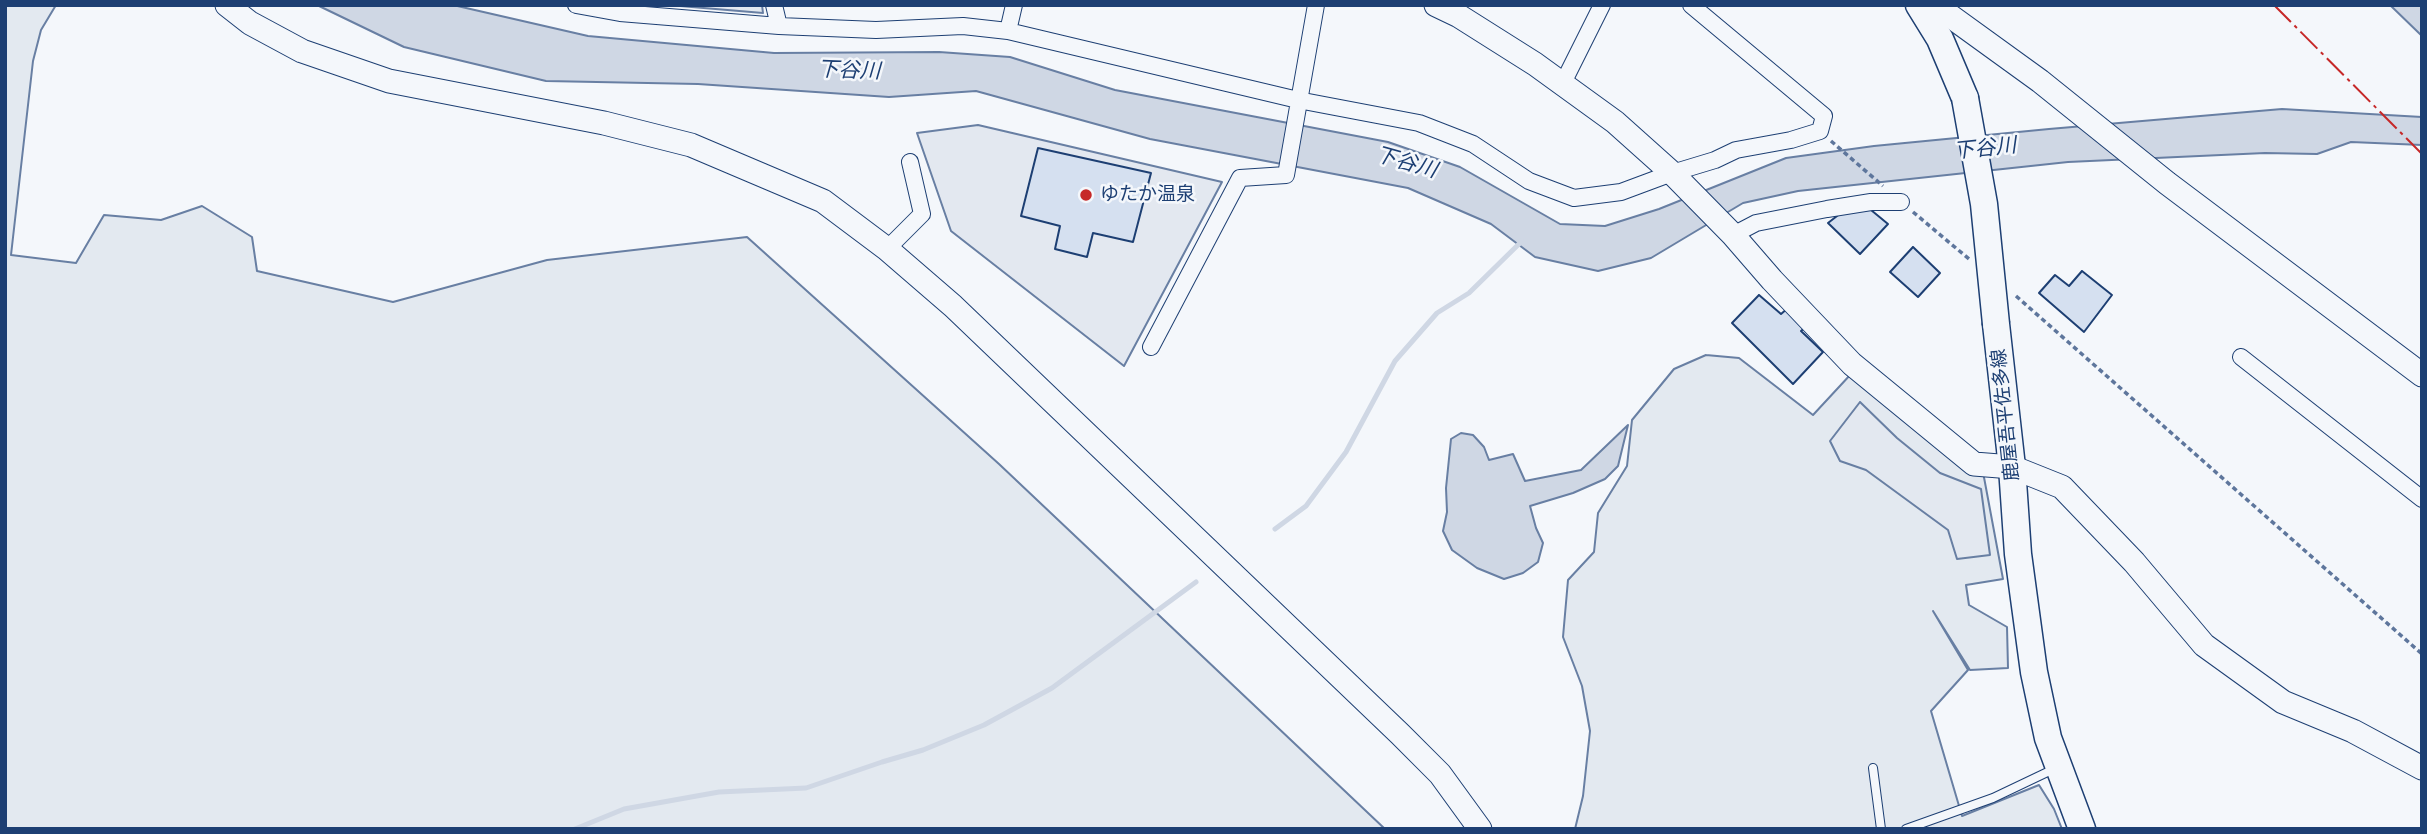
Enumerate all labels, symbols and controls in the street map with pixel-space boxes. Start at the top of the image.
water label: 下谷川 [817,57,881,85]
water label: 下谷川 [1952,133,2018,165]
water label: 下谷川 [1372,142,1440,184]
place label: ゆたか温泉 [1100,184,1195,206]
marker: ゆたか温泉 [1078,187,1094,203]
street label: 鹿屋吾平佐多線 [1988,348,2024,482]

